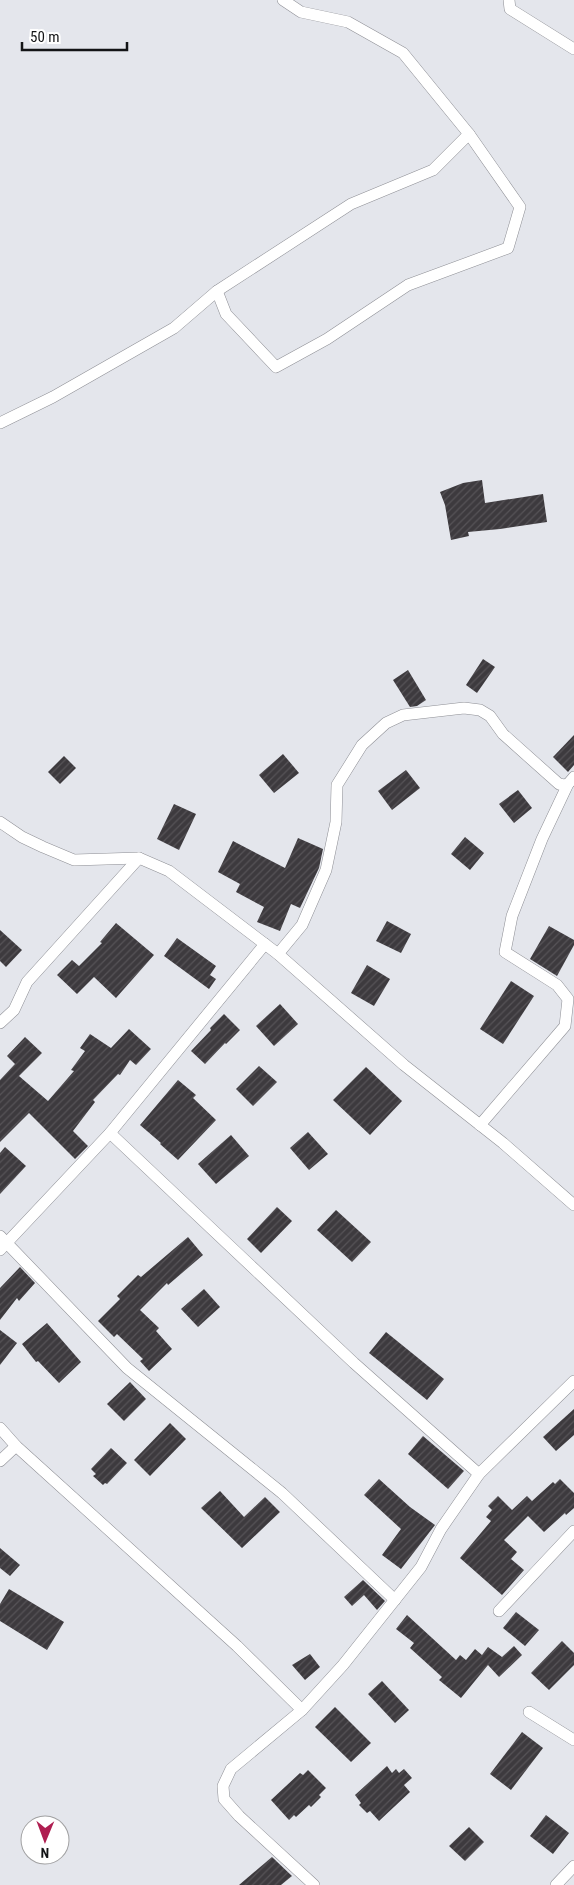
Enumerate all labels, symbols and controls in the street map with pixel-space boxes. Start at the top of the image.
scale bar [22,20,128,52]
text: 50 m [30,28,60,46]
north arrow [20,1815,70,1865]
text: N [40,1845,49,1861]

